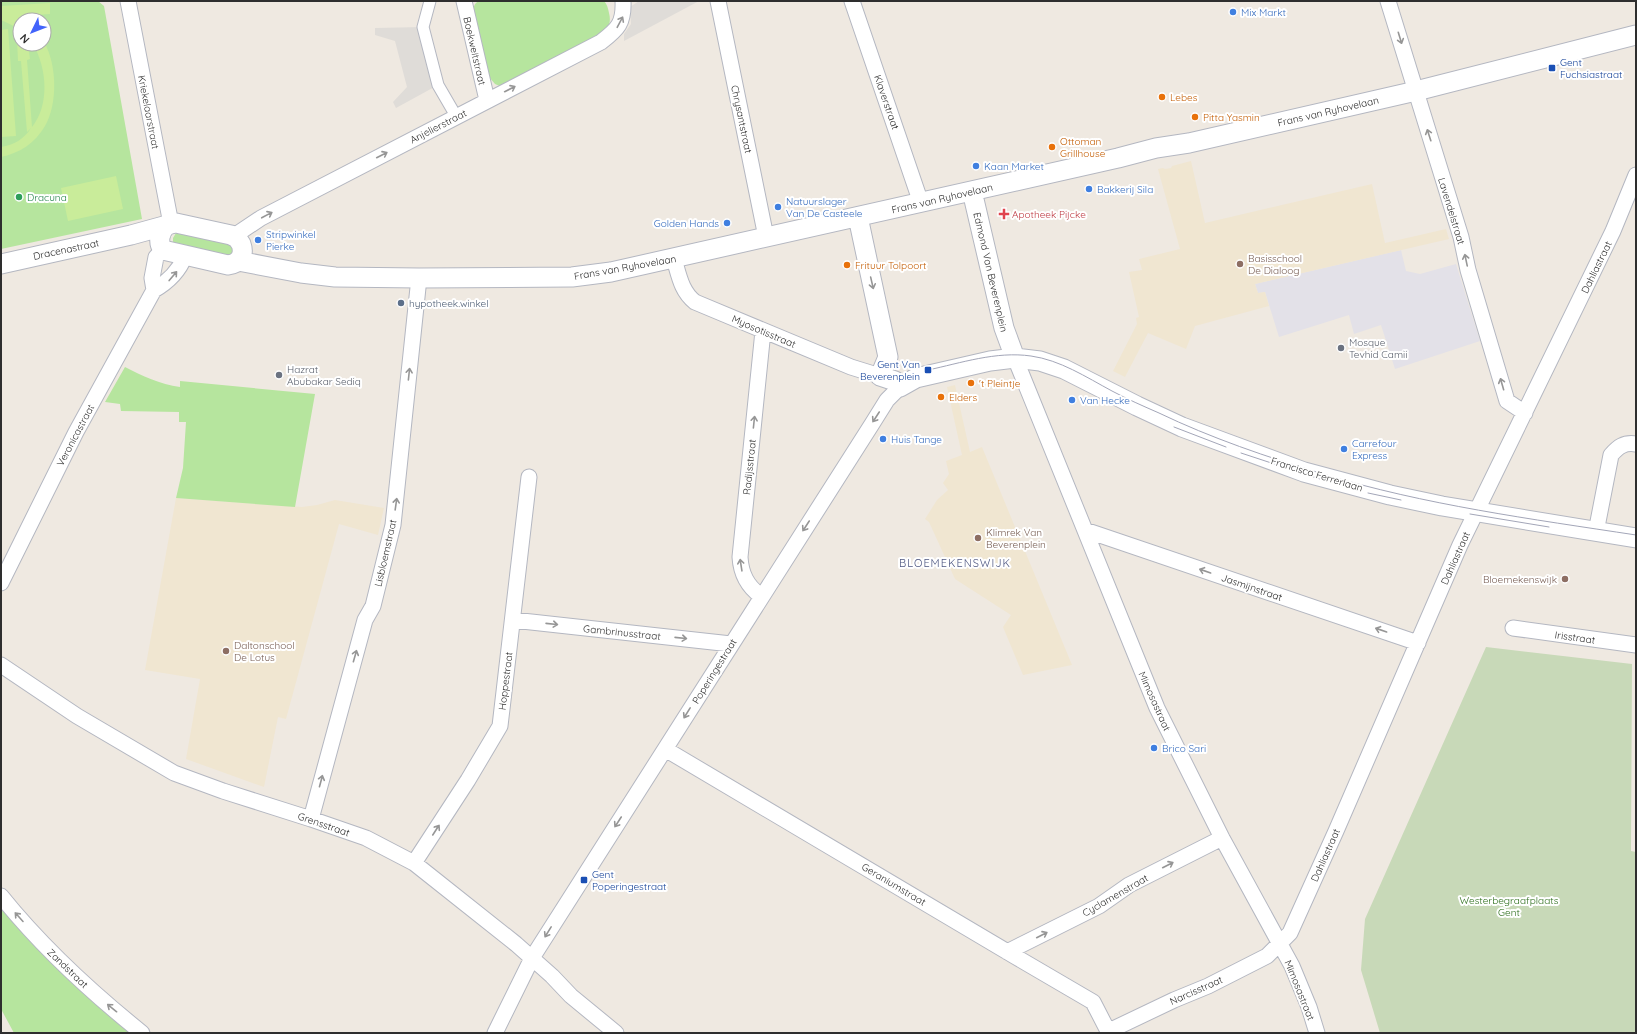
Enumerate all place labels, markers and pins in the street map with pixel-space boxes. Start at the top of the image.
place label: Mix Markt [1241,6,1287,19]
marker: Mix Markt [1228,7,1238,17]
place label: Gent Fuchsiastraat [1560,56,1623,81]
marker: Gent Fuchsiastraat [1547,63,1557,73]
place label: Lebes [1170,91,1198,104]
marker: Lebes [1157,92,1167,102]
place label: Pitta Yasmin [1203,111,1260,124]
marker: Pitta Yasmin [1190,112,1200,122]
place label: Ottoman Grillhouse [1060,135,1106,160]
marker: Ottoman Grillhouse [1047,142,1057,152]
place label: Kaan Market [984,160,1044,173]
marker: Kaan Market [971,161,981,171]
place label: Bakkerij Sila [1097,183,1153,196]
marker: Bakkerij Sila [1084,184,1094,194]
place label: Dracuna [27,191,67,204]
marker: Dracuna [14,192,24,202]
place label: Natuurslager Van De Casteele [786,195,863,220]
marker: Natuurslager Van De Casteele [773,202,783,212]
place label: Apotheek Pijcke [1012,208,1086,221]
marker: Apotheek Pijcke [999,209,1009,219]
place label: Golden Hands [654,217,719,230]
marker: Golden Hands [722,218,732,228]
place label: Stripwinkel Pierke [266,228,316,253]
marker: Stripwinkel Pierke [253,235,263,245]
place label: Basisschool De Dialoog [1248,252,1302,277]
place label: Frituur Tolpoort [855,259,927,272]
marker: Basisschool De Dialoog [1235,259,1245,269]
marker: Frituur Tolpoort [842,260,852,270]
place label: hypotheek.winkel [409,297,488,310]
marker: hypotheek.winkel [396,298,406,308]
place label: Mosque Tevhid Camii [1349,336,1407,361]
marker: Mosque Tevhid Camii [1336,343,1346,353]
place label: Gent Van Beverenplein [860,358,920,383]
place label: Hazrat Abubakar Sediq [287,363,361,388]
marker: Gent Van Beverenplein [923,365,933,375]
marker: Hazrat Abubakar Sediq [274,370,284,380]
place label: 't Pleintje [979,377,1021,390]
marker: 't Pleintje [966,378,976,388]
place label: Elders [949,391,977,404]
marker: Elders [936,392,946,402]
place label: Van Hecke [1080,394,1130,407]
marker: Van Hecke [1067,395,1077,405]
place label: Huis Tange [891,433,942,446]
marker: Huis Tange [878,434,888,444]
place label: Carrefour Express [1352,437,1397,462]
marker: Carrefour Express [1339,444,1349,454]
place label: Klimrek Van Beverenplein [986,526,1046,551]
marker: Klimrek Van Beverenplein [973,533,983,543]
place label: Bloemekenswijk [1483,573,1557,586]
marker: Bloemekenswijk [1560,574,1570,584]
place label: Daltonschool De Lotus [234,639,295,664]
marker: Daltonschool De Lotus [221,646,231,656]
place label: Brico Sari [1162,742,1206,755]
marker: Brico Sari [1149,743,1159,753]
place label: Gent Poperingestraat [592,868,667,893]
marker: Gent Poperingestraat [579,875,589,885]

